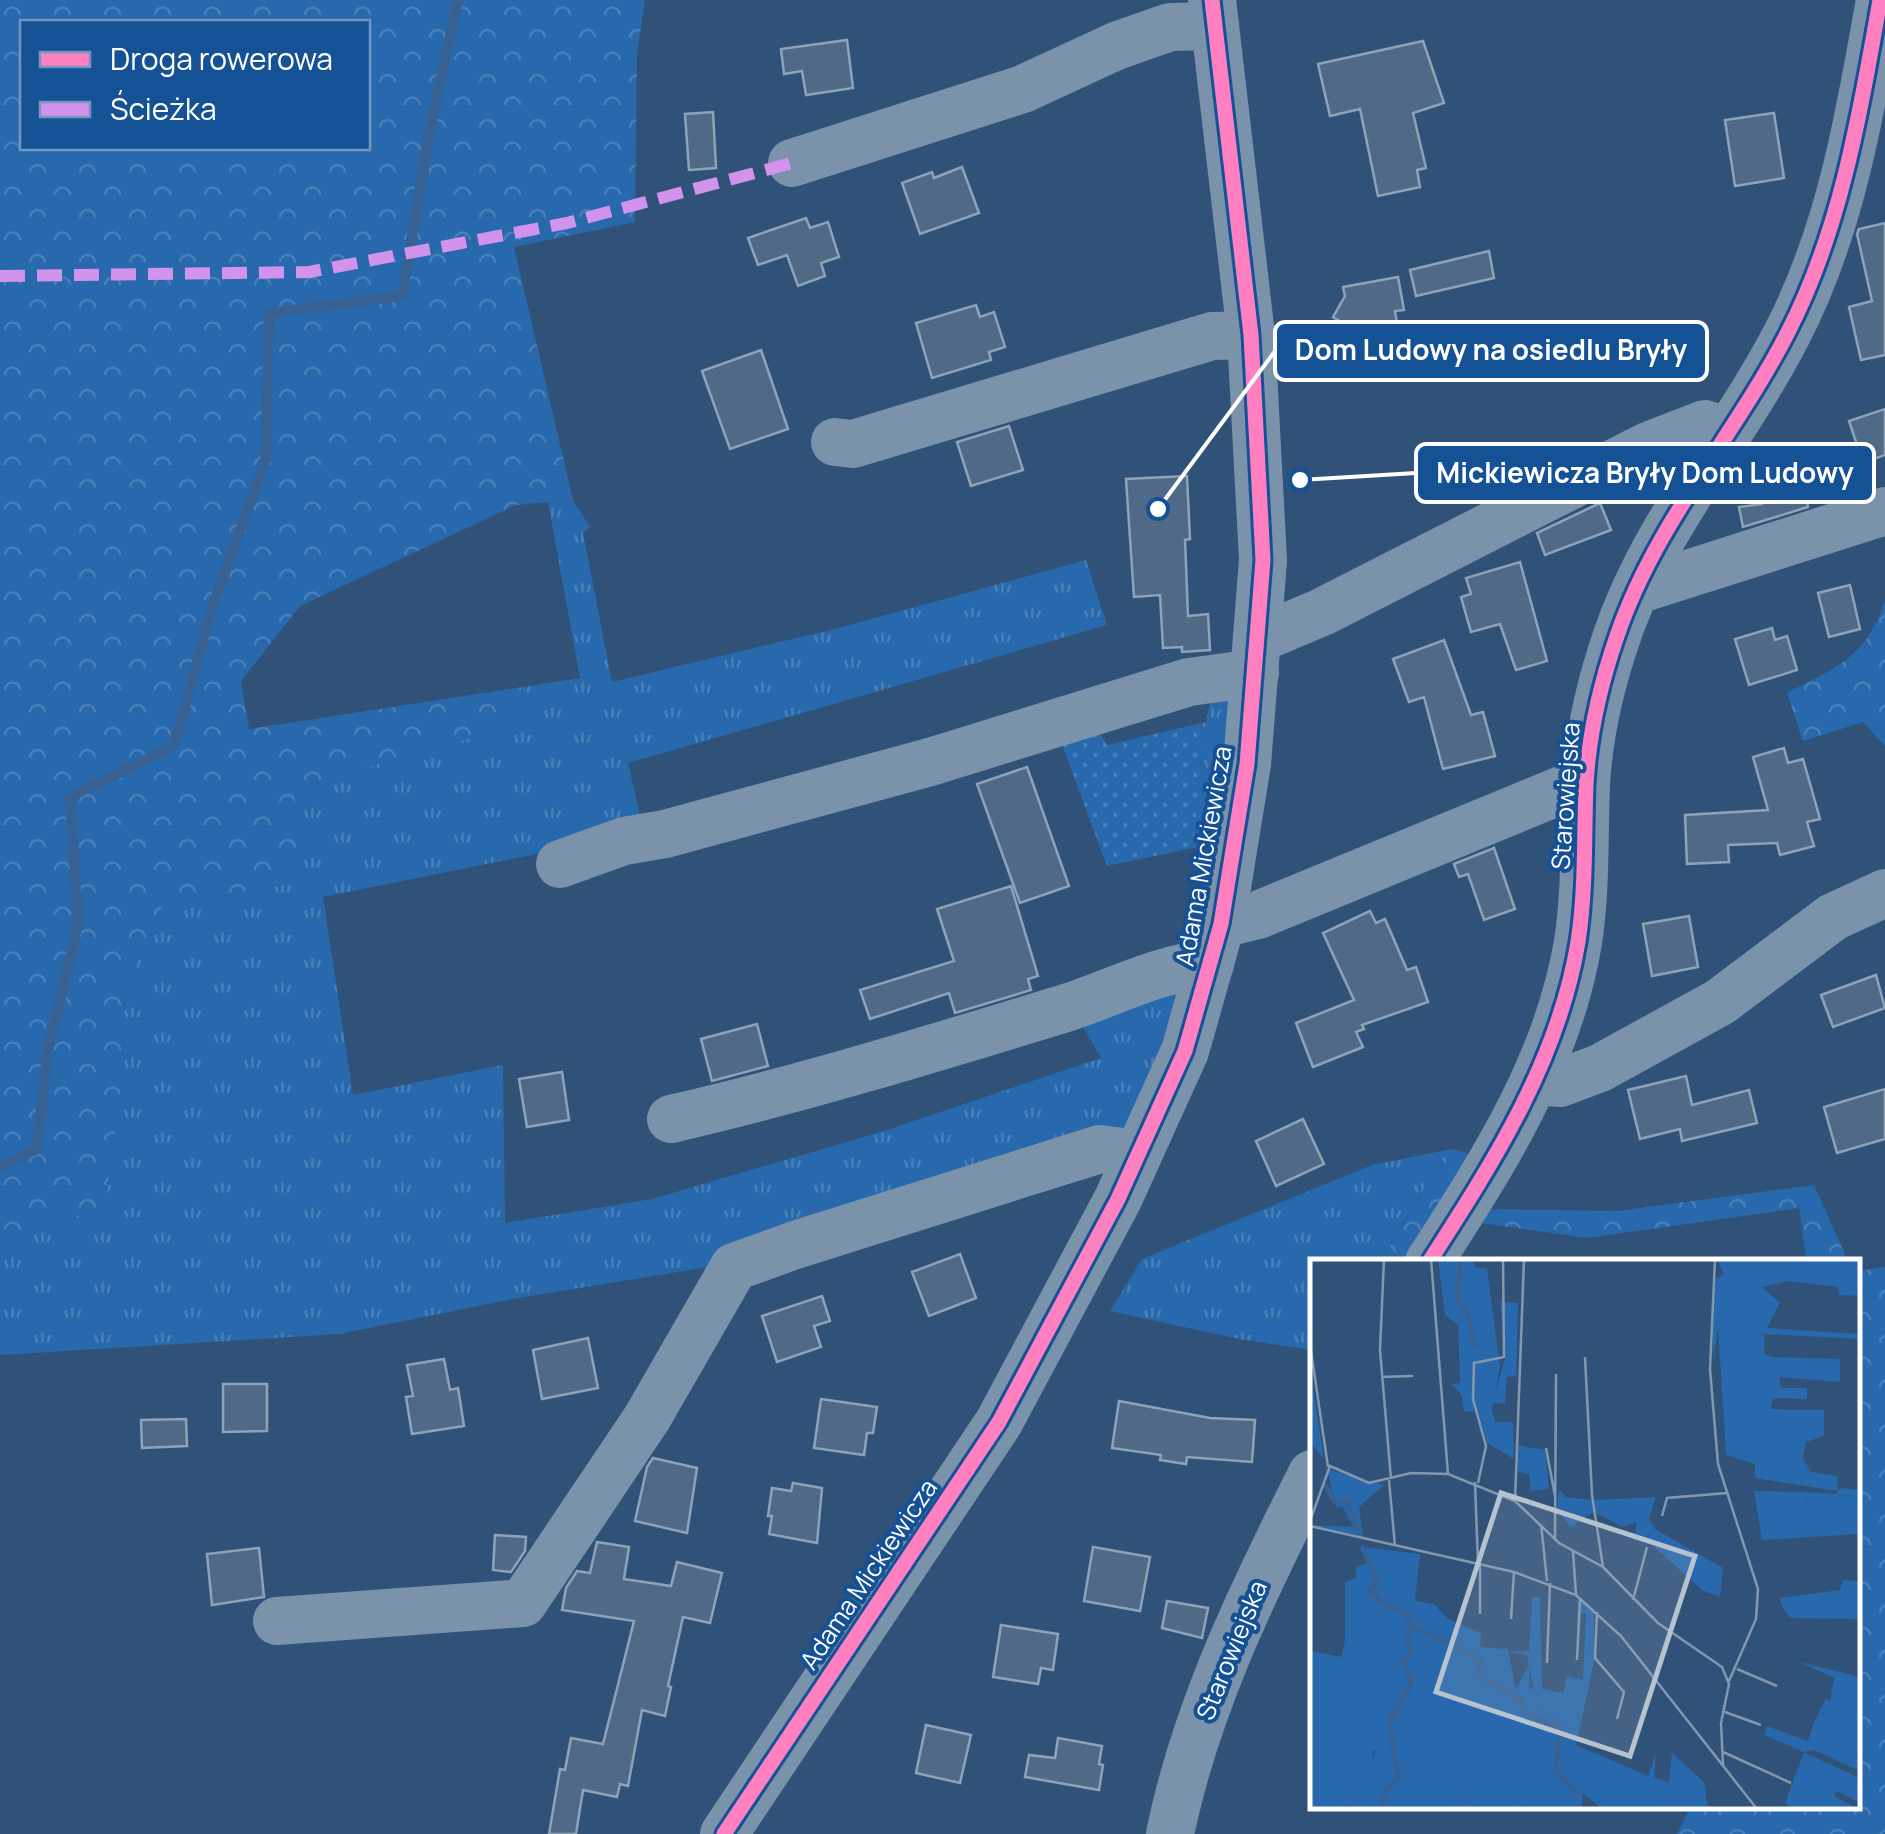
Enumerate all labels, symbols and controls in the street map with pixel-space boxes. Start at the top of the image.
legend [20,20,370,150]
text: Droga rowerowa [110,38,333,79]
text: Ścieżka [110,88,217,129]
callout: Dom Ludowy na osiedlu Bryły [1275,322,1707,380]
text: Dom Ludowy na osiedlu Bryły [1295,330,1688,368]
callout: Mickiewicza Bryły Dom Ludowy [1416,444,1874,502]
text: Mickiewicza Bryły Dom Ludowy [1436,453,1854,491]
street label: Starowiejska [1542,721,1588,871]
street label: Adama Mickiewicza [1166,743,1240,969]
inset map [1310,1259,1860,1809]
street label: Adama Mickiewicza [791,1472,945,1676]
street label: Starowiejska [1187,1575,1275,1725]

